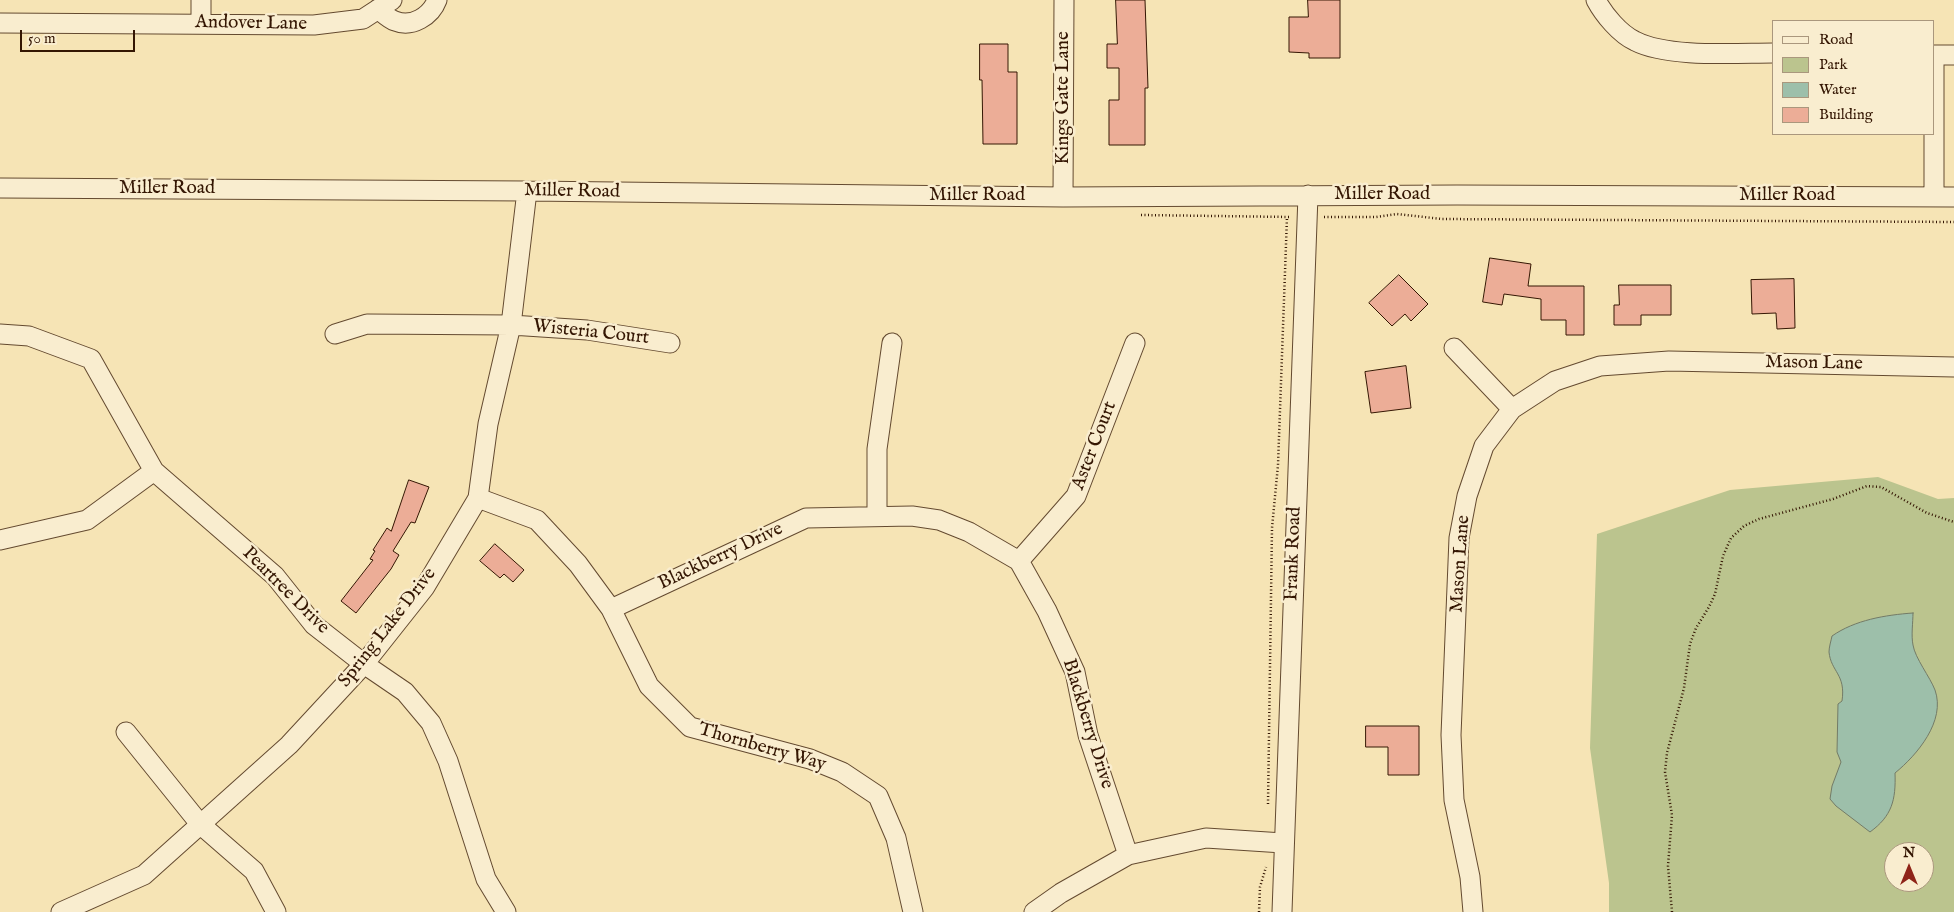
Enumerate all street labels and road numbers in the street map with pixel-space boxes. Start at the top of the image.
street label: Andover Lane [195,12,307,36]
street label: Kings Gate Lane [1053,31,1075,165]
street label: Miller Road [119,178,215,200]
street label: Miller Road [524,180,620,204]
street label: Miller Road [1334,184,1430,206]
street label: Miller Road [929,185,1025,207]
street label: Miller Road [1739,185,1835,207]
street label: Wisteria Court [532,316,650,350]
street label: Mason Lane [1765,352,1863,376]
street label: Aster Court [1068,399,1122,493]
street label: Frank Road [1281,506,1307,602]
street label: Mason Lane [1446,514,1476,614]
street label: Blackberry Drive [655,518,787,596]
street label: Peartree Drive [237,543,333,639]
street label: Spring Lake Drive [334,564,442,692]
street label: Blackberry Drive [1056,656,1118,792]
street label: Thornberry Way [696,719,828,777]

